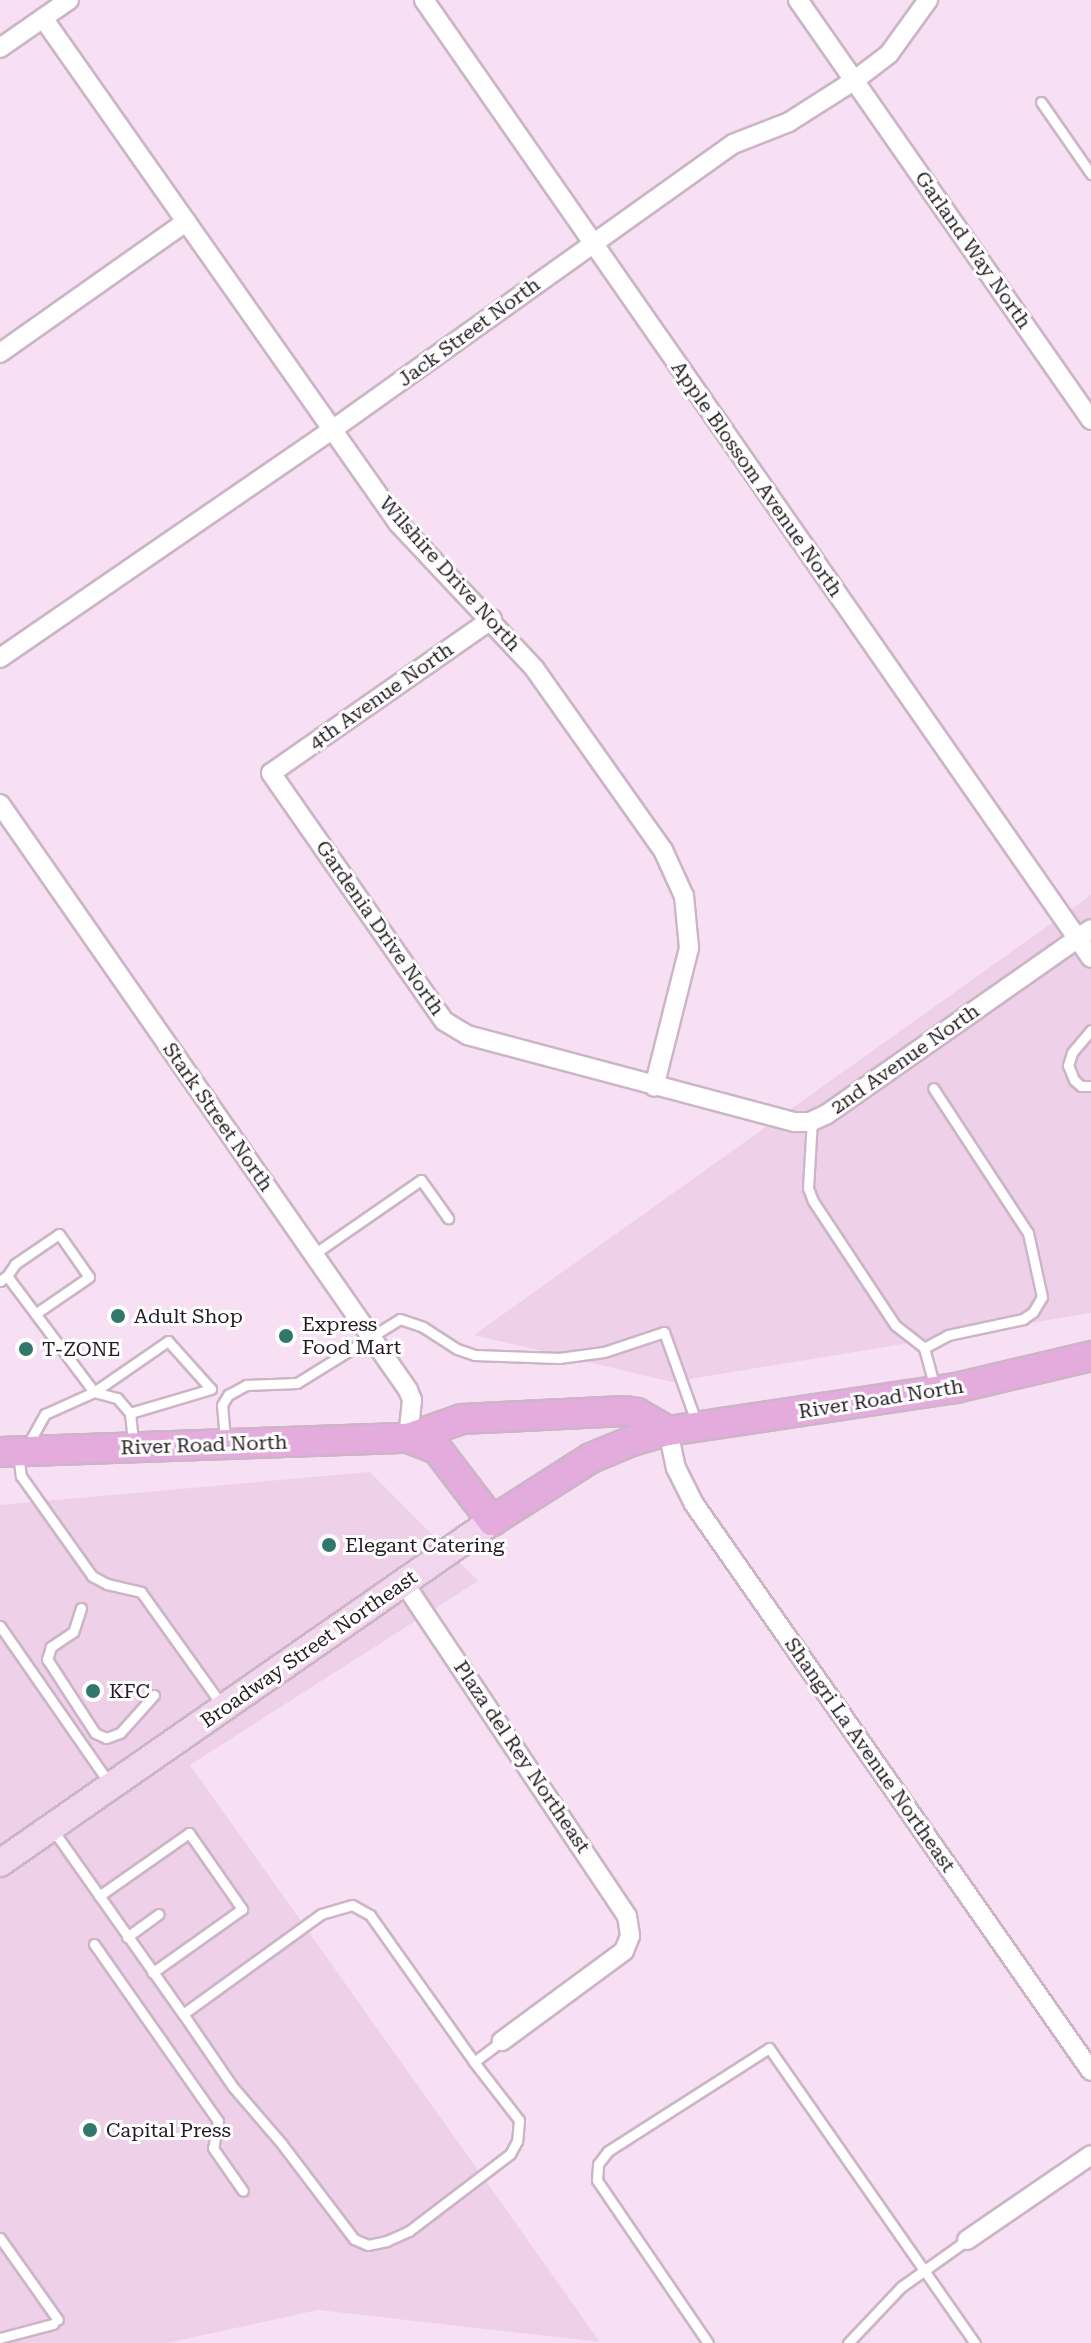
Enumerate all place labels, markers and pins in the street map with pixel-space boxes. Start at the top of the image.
place label: Adult Shop [134,1304,243,1328]
marker: Adult Shop [109,1307,127,1325]
place label: Express Food Mart [302,1312,401,1359]
marker: Express Food Mart [277,1327,295,1345]
place label: T-ZONE [42,1337,120,1361]
marker: T-ZONE [17,1340,35,1358]
place label: Elegant Catering [345,1533,504,1557]
marker: Elegant Catering [320,1536,338,1554]
place label: KFC [109,1679,150,1703]
marker: KFC [84,1682,102,1700]
place label: Capital Press [106,2118,231,2142]
marker: Capital Press [81,2121,99,2139]

